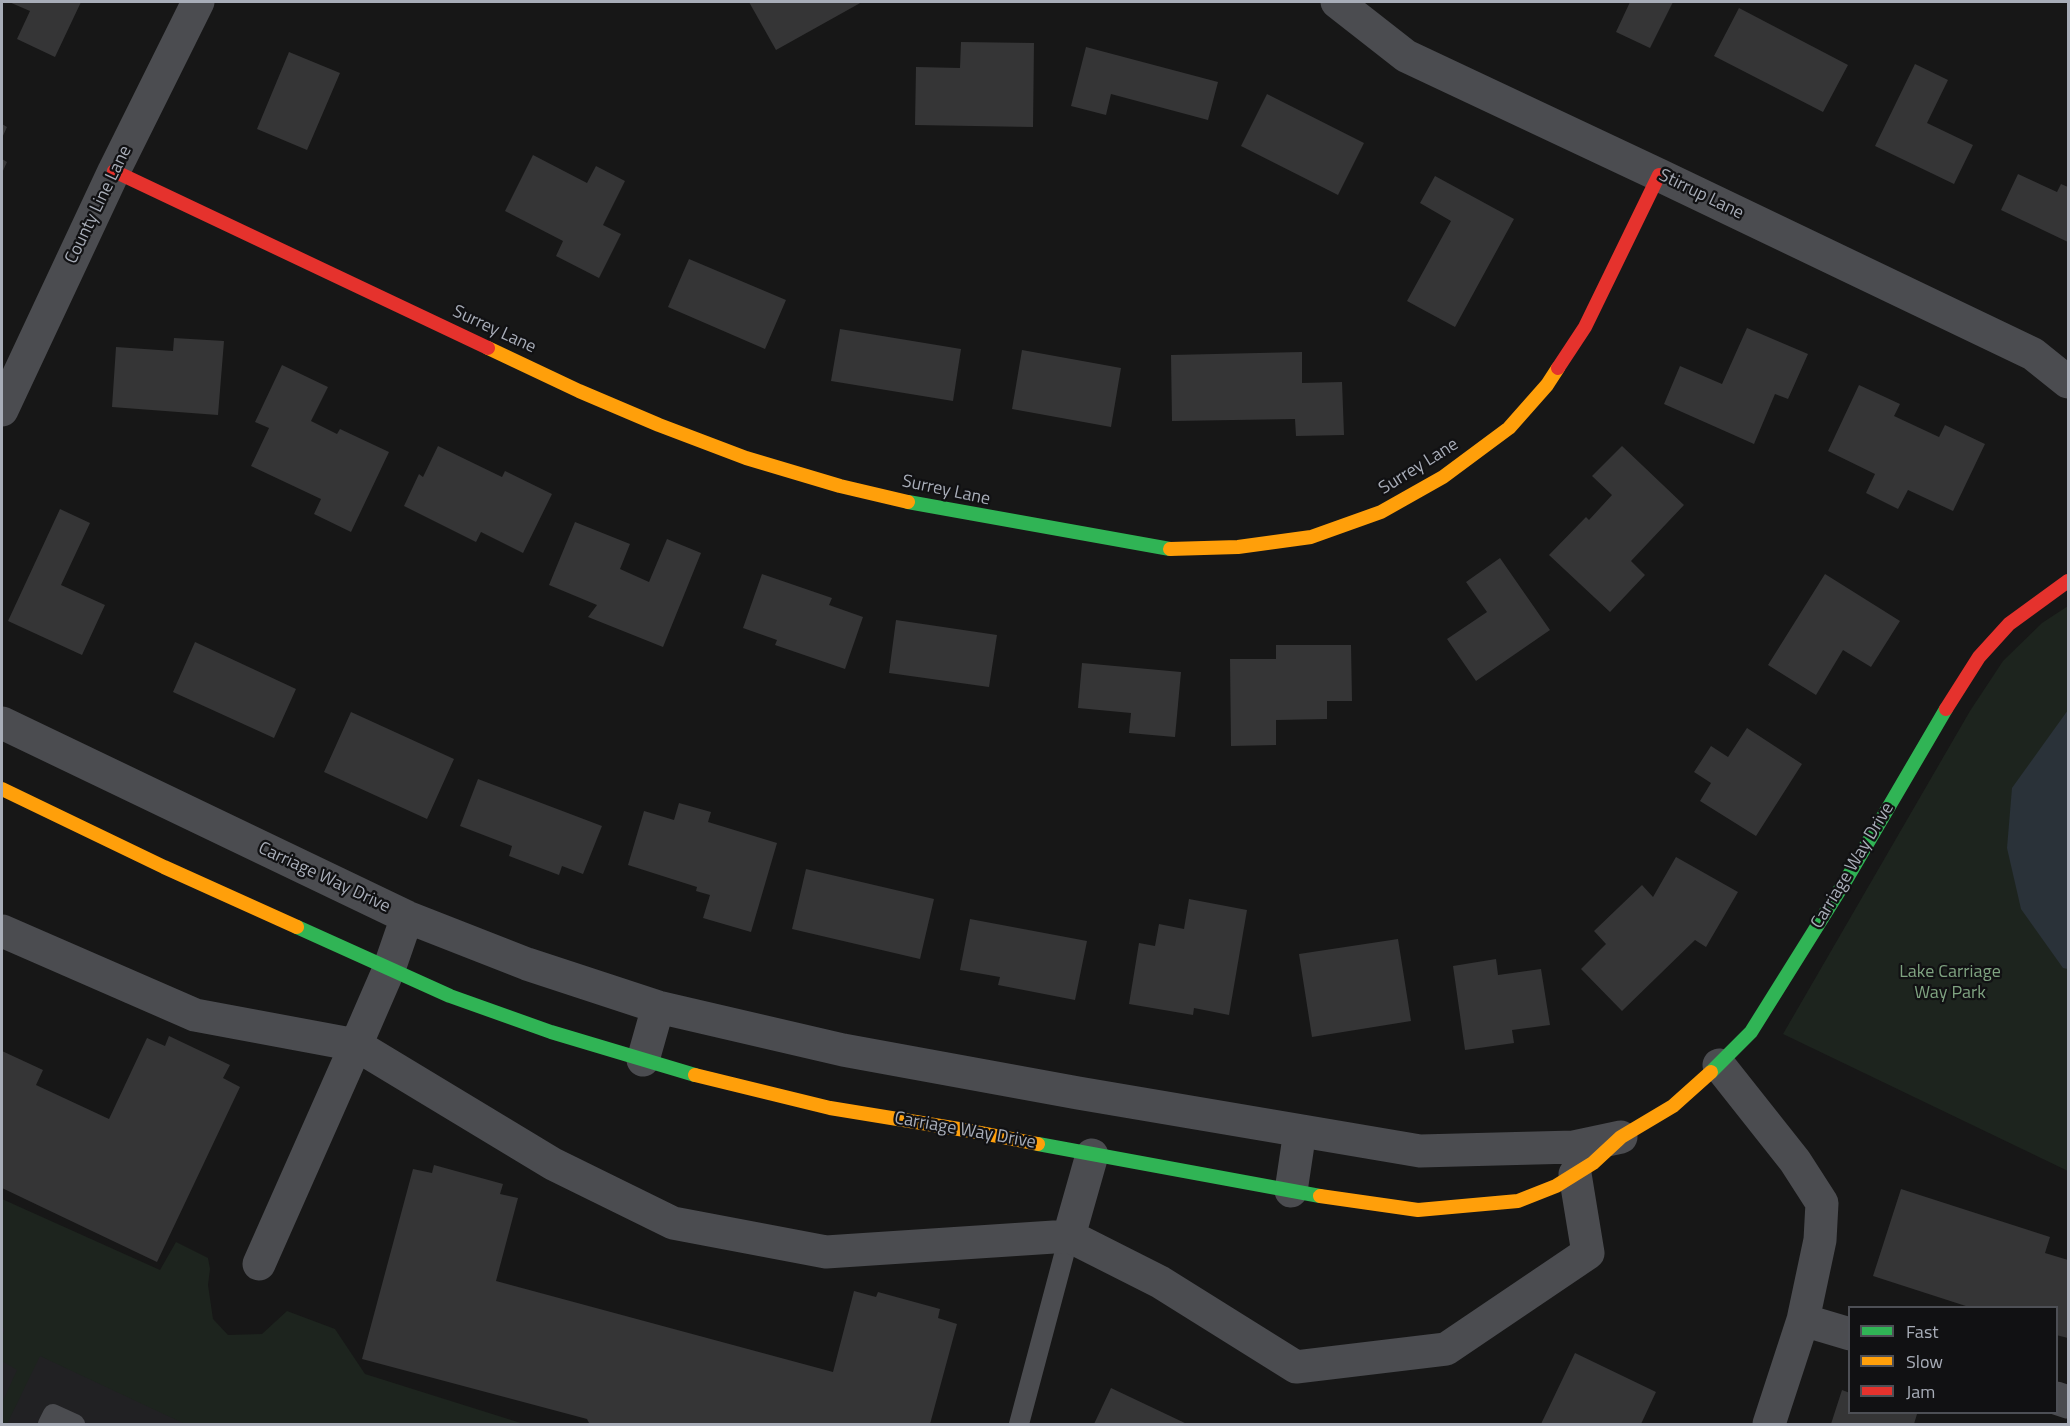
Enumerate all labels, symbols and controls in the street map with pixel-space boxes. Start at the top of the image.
street label: County Line Lane [61,142,137,268]
street label: Stirrup Lane [1655,165,1747,225]
street label: Surrey Lane [449,301,539,359]
street label: Surrey Lane [1375,434,1463,500]
street label: Surrey Lane [900,471,992,511]
street label: Carriage Way Drive [1807,799,1899,933]
street label: Carriage Way Drive [255,838,393,918]
park label: Lake Carriage Way Park [1899,962,2001,1004]
street label: Carriage Way Drive [893,1108,1037,1154]
legend [1848,1306,2058,1414]
text: Fast [1906,1318,1939,1345]
text: Slow [1906,1348,1943,1375]
text: Jam [1906,1378,1935,1405]

